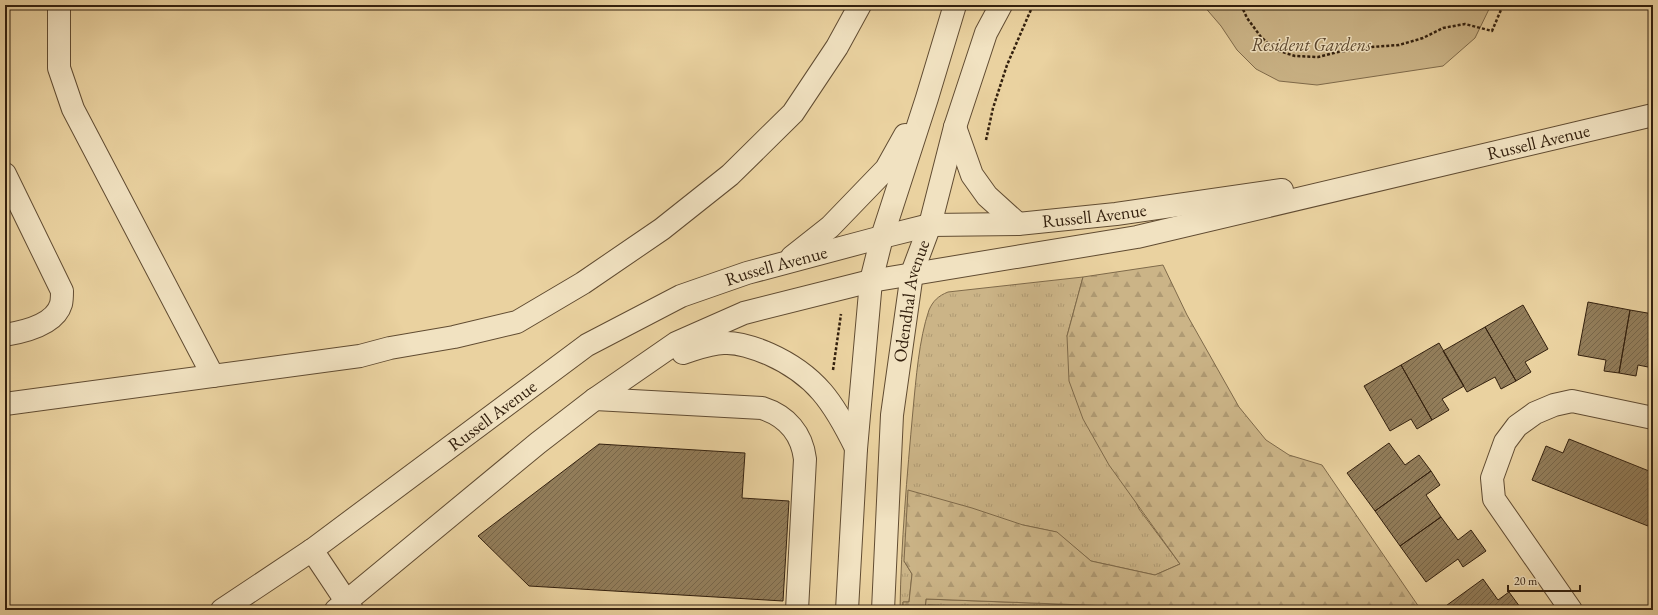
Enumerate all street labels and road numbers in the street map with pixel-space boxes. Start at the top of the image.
street label: Russell Avenue [1485,118,1592,165]
street label: Russell Avenue [1041,198,1148,232]
street label: Odendhal Avenue [888,236,934,364]
street label: Russell Avenue [722,240,829,291]
street label: Russell Avenue [443,375,541,456]

